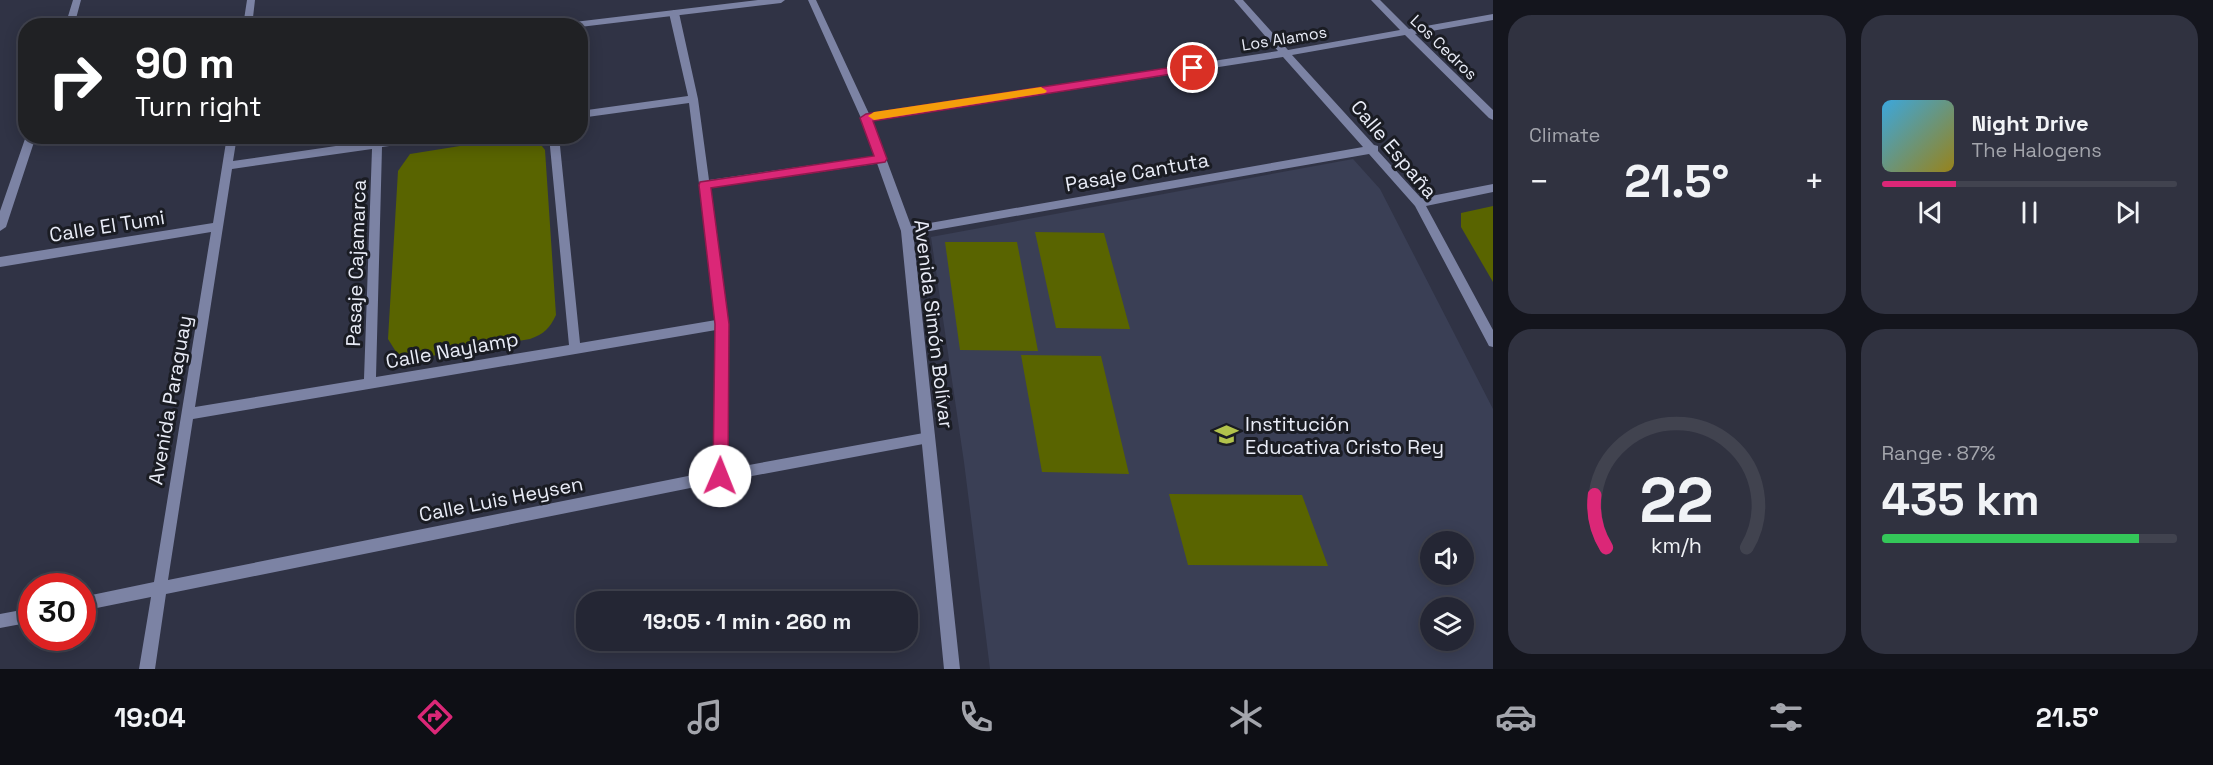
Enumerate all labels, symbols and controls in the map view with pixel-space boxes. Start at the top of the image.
street label: Los Cedros [1406,10,1482,85]
street label: Los Alamos [1240,21,1328,56]
text: 90 m [135,37,235,90]
icon: right [36,42,114,120]
pin [1167,42,1218,93]
icon: arrive [1176,51,1209,84]
text: Turn right [135,89,262,124]
street label: Calle España [1345,94,1443,204]
text: Night Drive [1972,109,2089,137]
text: Climate [1529,122,1600,148]
text: The Halogens [1972,137,2102,163]
street label: Pasaje Cantuta [1063,147,1211,197]
text: 21.5° [1624,153,1729,210]
text: − [1529,161,1549,203]
text: + [1804,161,1825,203]
street label: Pasaje Cajamarca [340,179,372,347]
icon: previous [1914,196,1947,229]
icon: pause [2013,196,2046,229]
icon: next [2111,196,2144,229]
street label: Calle El Tumi [47,204,167,248]
street label: Avenida Simón Bolívar [908,218,960,430]
street label: Avenida Paraguay [142,313,198,487]
street label: Calle Naylamp [384,326,520,374]
place label: Institución Educativa Cristo Rey [1245,411,1444,460]
school or university icon: Institución Educativa Cristo Rey [1214,422,1240,448]
text: Range · 87% [1882,440,1996,466]
position arrow [688,444,752,508]
text: 22 [1640,461,1714,540]
street label: Calle Luis Heysen [417,470,585,528]
text: 435 km [1882,471,2040,528]
map controls [1420,531,1474,651]
button: sound [1420,531,1474,585]
text: km/h [1651,533,1702,560]
speed limit sign: 30 [18,573,96,651]
button: layers [1420,597,1474,651]
text: 19:05 · 1 min · 260 m [643,607,851,635]
icon: directions [414,696,456,738]
icon: music [684,696,726,738]
icon: phone [955,696,997,738]
icon: climate [1225,696,1267,738]
icon: car [1495,696,1537,738]
icon: filters [1765,696,1807,738]
text: 19:04 [114,700,186,735]
text: 21.5° [2036,700,2099,735]

